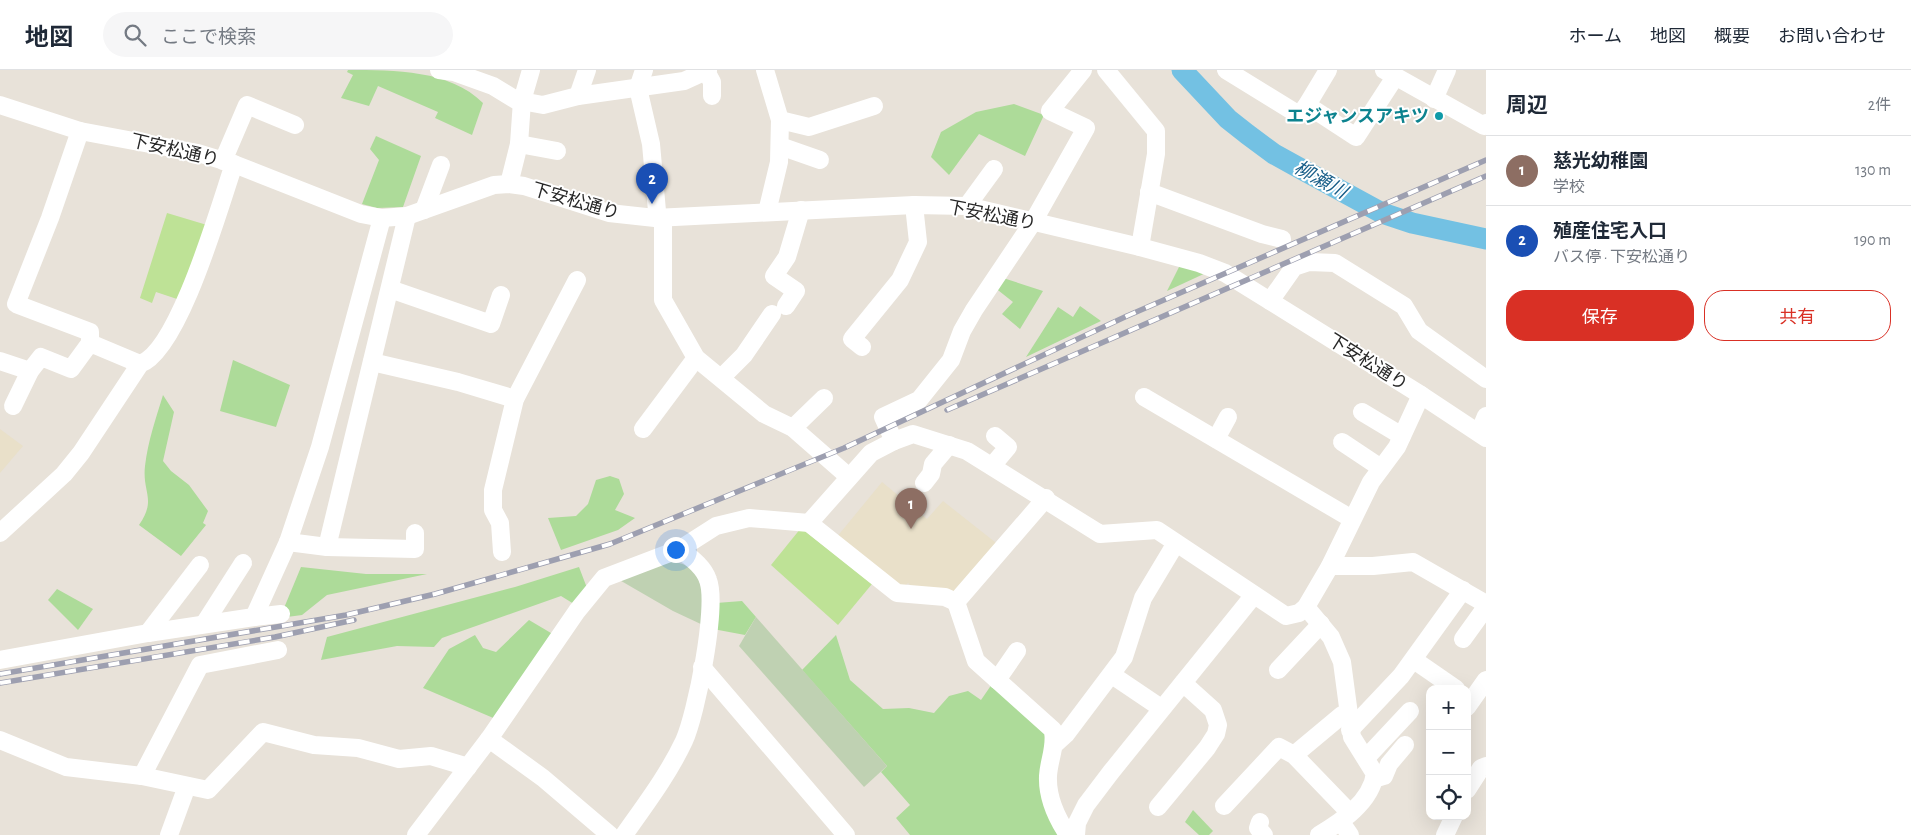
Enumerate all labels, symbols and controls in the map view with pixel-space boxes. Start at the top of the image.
search box [103,12,453,57]
icon: search [121,21,149,49]
text: 地図 [25,26,73,50]
text: ここで検索 [161,28,256,47]
text: ホーム [1569,28,1622,46]
text: 地図 [1650,28,1686,46]
text: 概要 [1714,28,1750,46]
text: お問い合わせ [1778,28,1886,46]
text: 周辺 [1506,95,1548,116]
text: 2件 [1868,97,1891,113]
place label: エジャンスアキツ [1286,107,1429,126]
marker: エジャンスアキツ [1433,110,1445,122]
street label: 下安松通り [129,131,221,170]
text: 慈光幼稚園 [1553,152,1648,171]
water label: 柳瀬川 [1291,157,1352,203]
text: 1 [1519,162,1525,178]
text: 130 m [1855,162,1891,178]
pin: 2 [636,163,668,204]
text: 学校 [1553,179,1585,195]
street label: 下安松通り [530,180,622,223]
street label: 下安松通り [946,198,1038,233]
text: 殖産住宅入口 [1553,222,1667,241]
text: 2 [1518,232,1526,248]
text: 190 m [1854,232,1891,248]
text: バス停 · 下安松通り [1553,249,1690,265]
button: 保存 [1506,290,1694,341]
button: 共有 [1704,290,1891,341]
street label: 下安松通り [1325,331,1411,394]
pin: 1 [895,488,927,529]
your location [663,537,689,563]
map controls [1426,685,1471,820]
button: + [1426,685,1471,730]
button: − [1426,730,1471,775]
button: locate [1426,775,1471,820]

